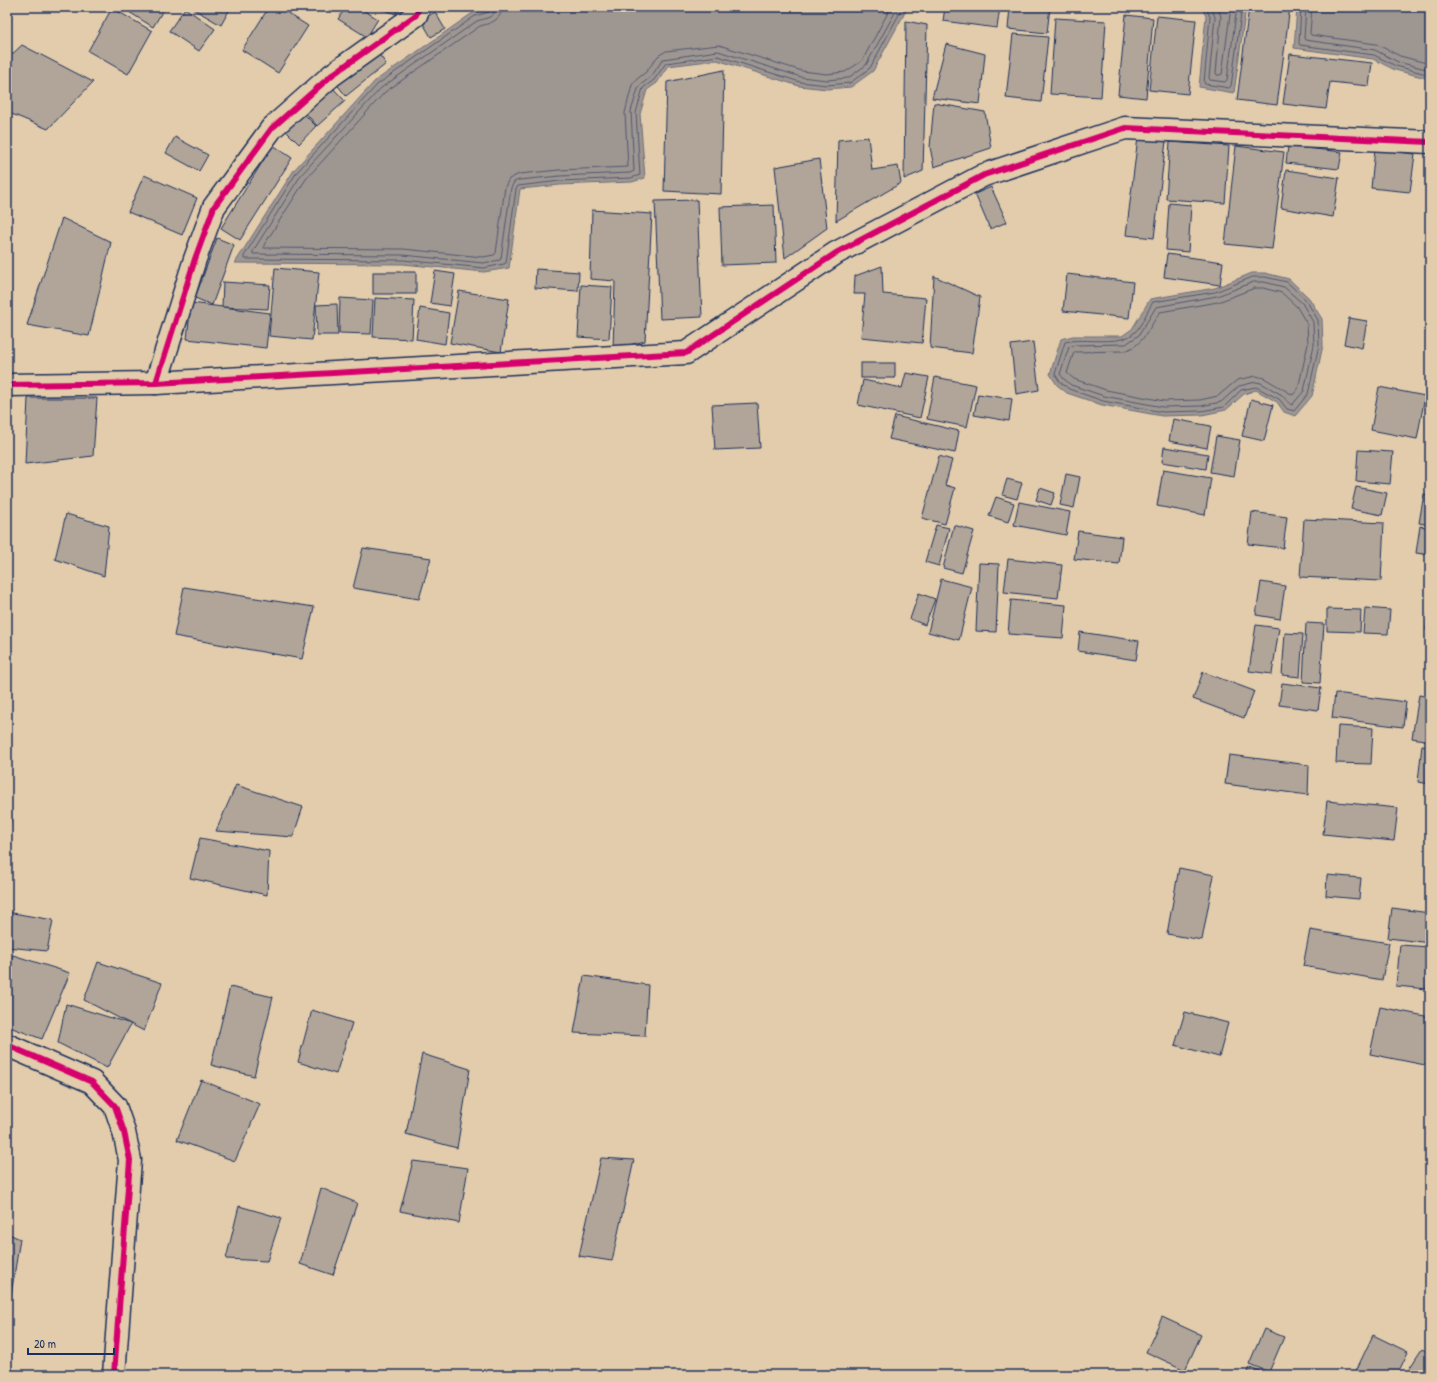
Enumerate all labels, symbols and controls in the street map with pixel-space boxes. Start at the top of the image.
scale bar [28,1330,114,1356]
text: 20 m [34,1335,56,1352]

